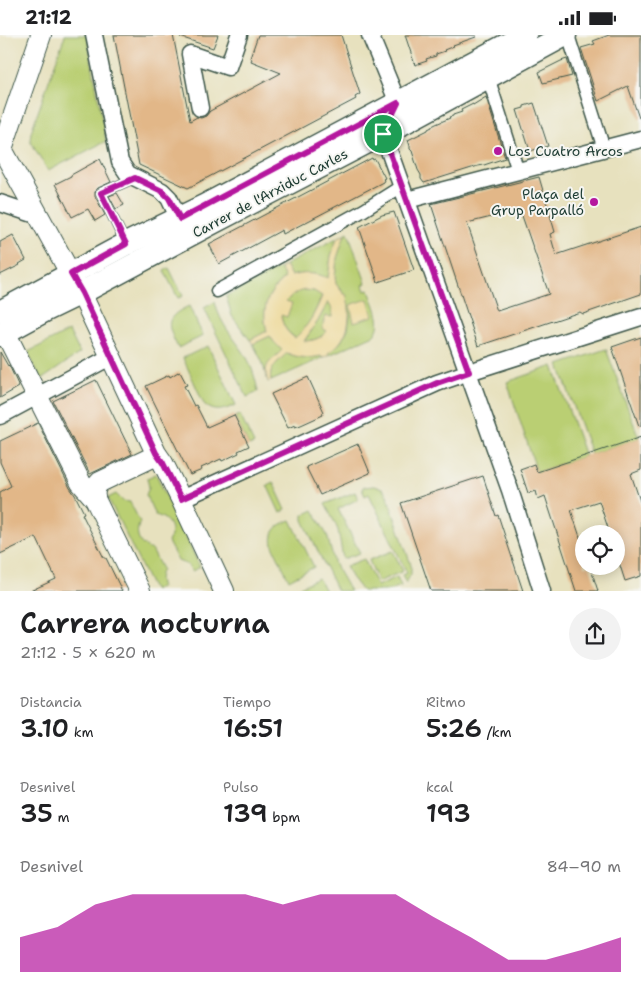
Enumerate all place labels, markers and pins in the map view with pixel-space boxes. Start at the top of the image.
pin [362,113,404,155]
place label: Los Cuatro Arcos [508,142,623,160]
marker: Los Cuatro Arcos [492,145,504,157]
place label: Plaça del Grup Parpalló [491,185,585,219]
marker: Plaça del Grup Parpalló [588,196,600,208]

